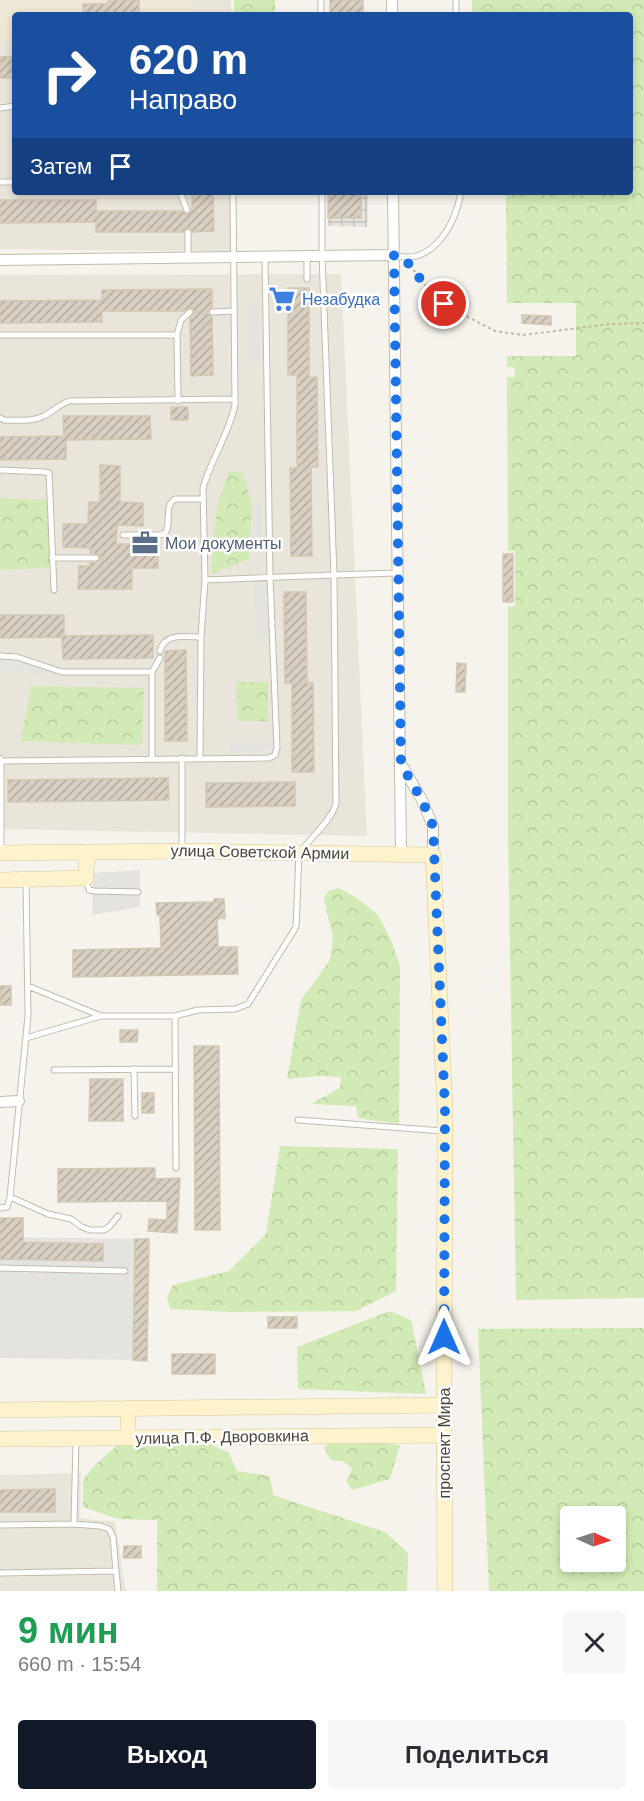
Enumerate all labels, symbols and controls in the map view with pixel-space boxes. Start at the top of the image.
icon: right [30,36,108,114]
text: 620 m [129,36,248,83]
text: Направо [129,85,237,115]
icon: arrive [104,150,137,183]
text: Затем [30,154,92,179]
pin [418,278,469,329]
supermarket icon: Незабудка [267,284,297,314]
icon: arrive [427,287,460,320]
place label: Незабудка [302,291,380,308]
office icon: Мои документы [130,528,160,558]
place label: Мои документы [165,535,282,552]
street label: улица Советской Армии [171,842,349,862]
position arrow [412,1305,476,1369]
street label: проспект Мира [436,1387,453,1499]
street label: улица П.Ф. Дворовкина [135,1427,309,1447]
north arrow [560,1506,626,1572]
map controls [560,1506,626,1572]
text: 9 мин [18,1610,119,1651]
button: close [563,1611,626,1674]
text: 660 m · 15:54 [18,1653,141,1675]
button: Выход [18,1720,316,1789]
button: Поделиться [328,1720,626,1789]

